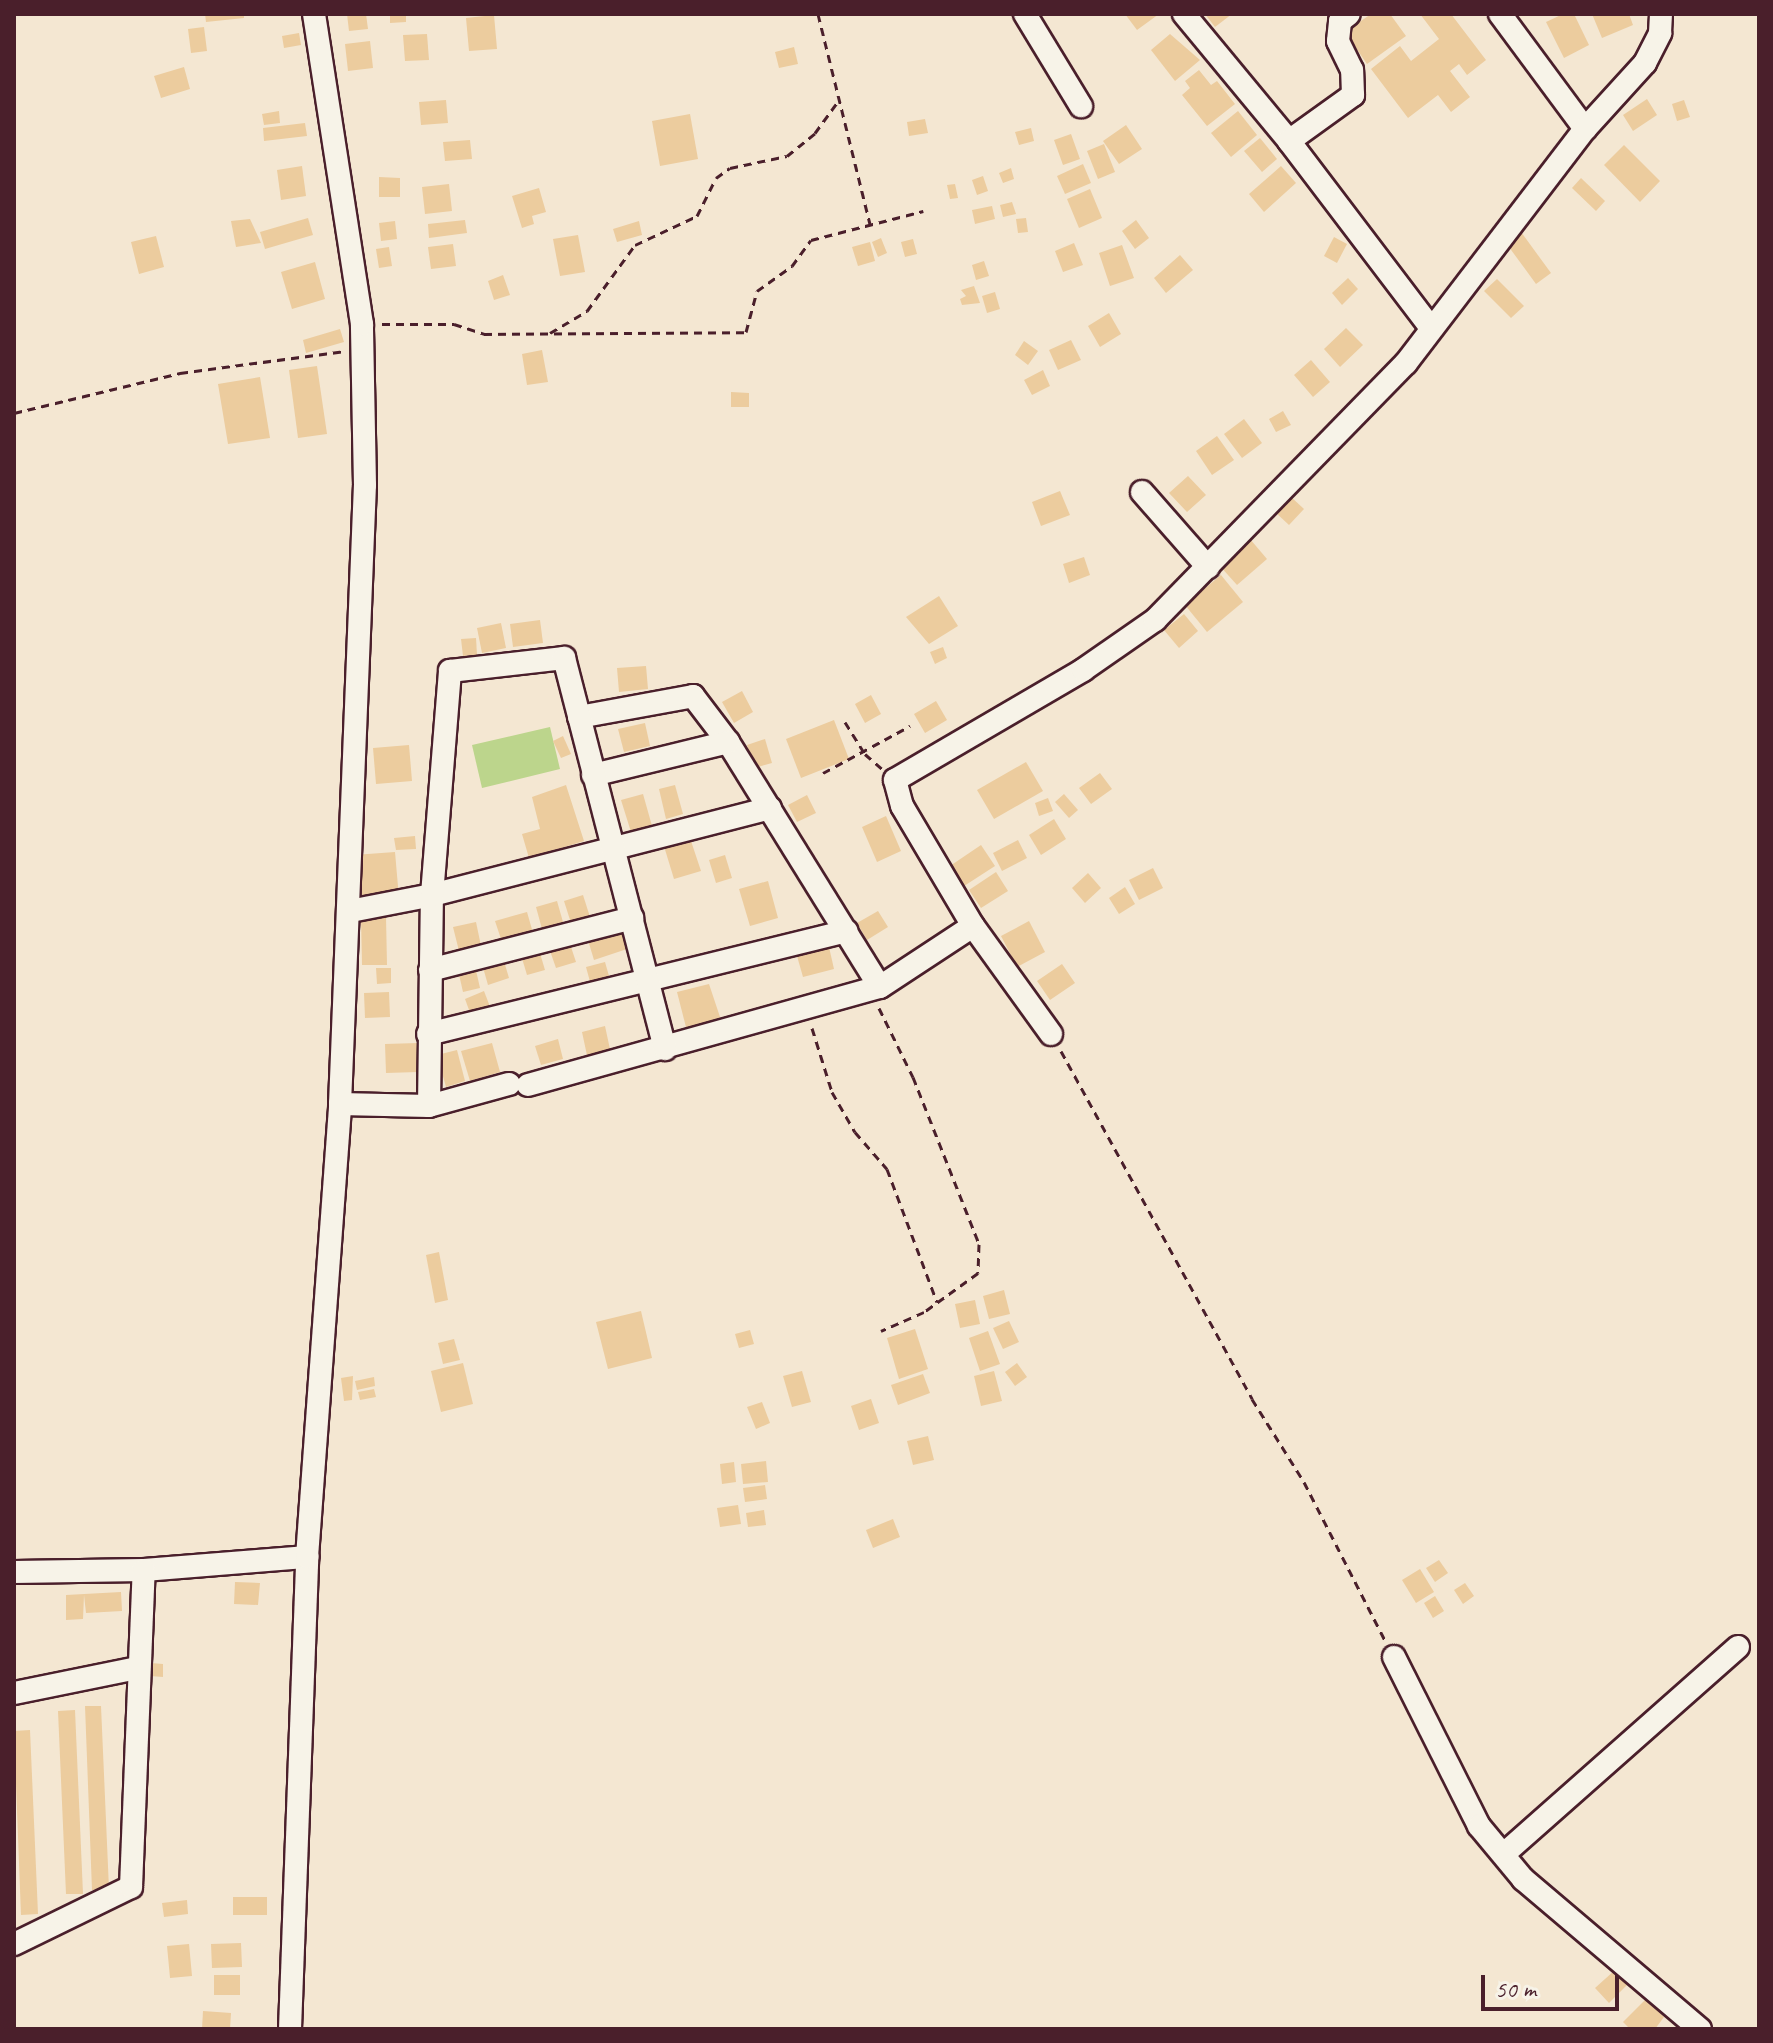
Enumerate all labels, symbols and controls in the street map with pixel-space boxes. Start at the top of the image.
scale bar [1485,1959,1623,2009]
text: 50 m [1495,1974,1536,2004]

